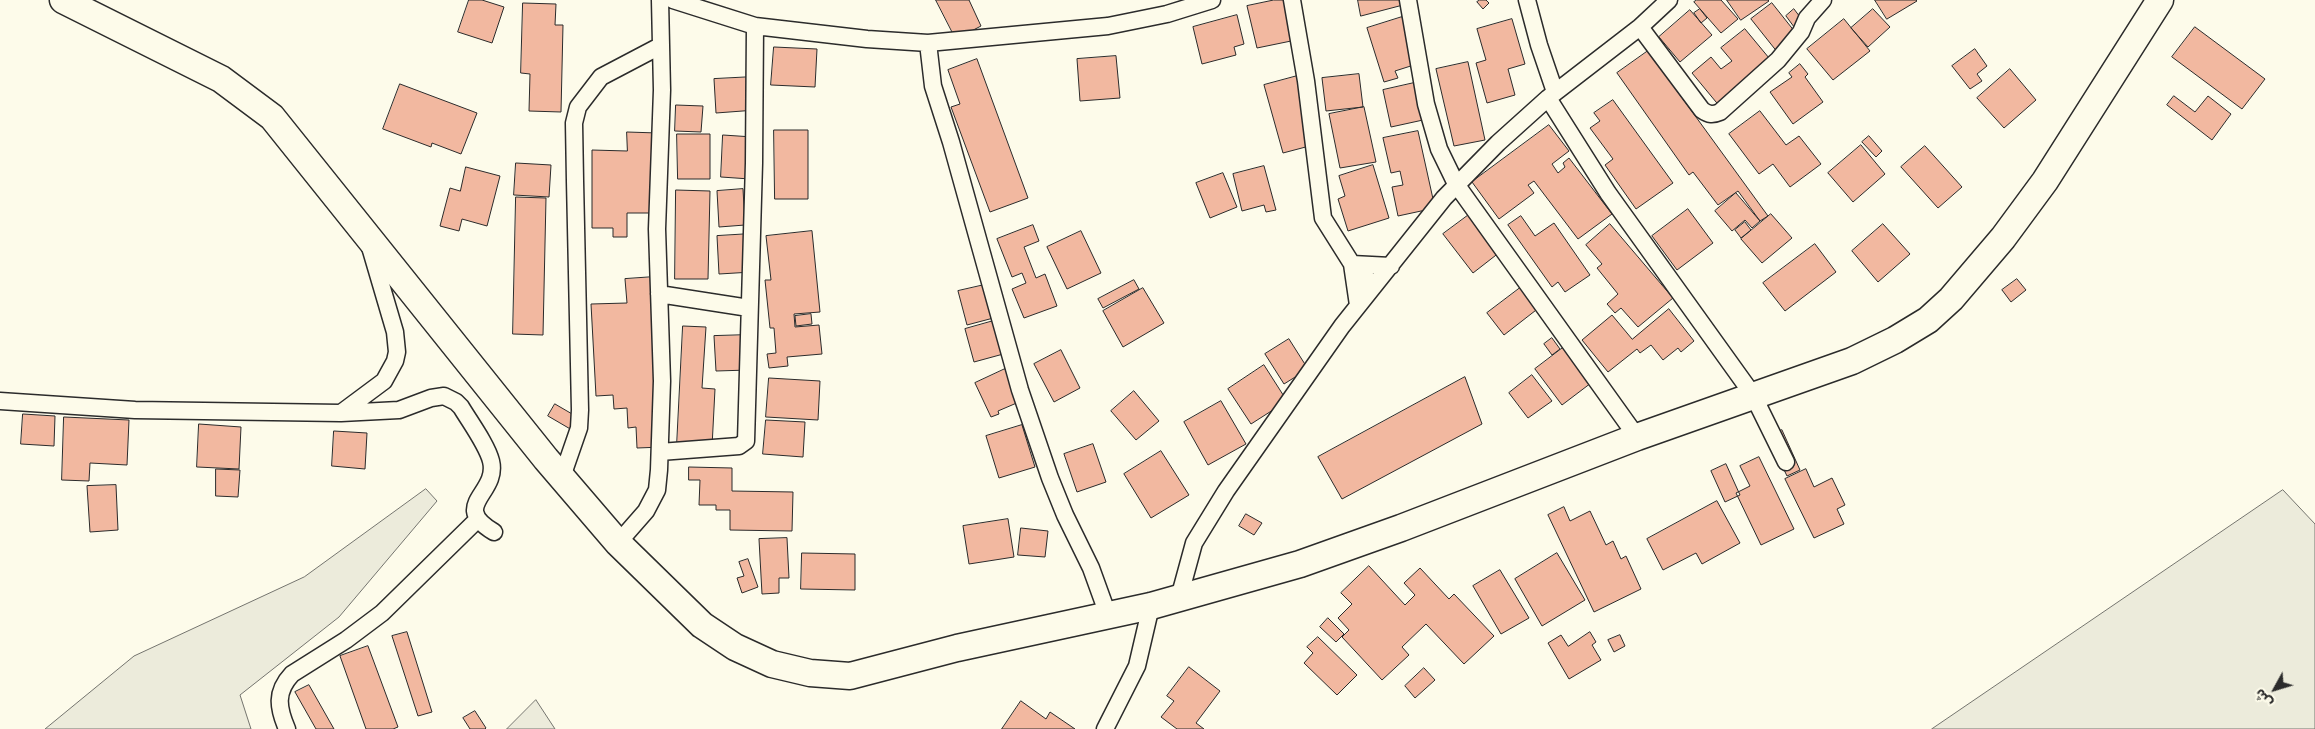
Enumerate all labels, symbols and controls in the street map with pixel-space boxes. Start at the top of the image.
north arrow [2250,664,2300,714]
text: ش [2250,686,2276,712]

